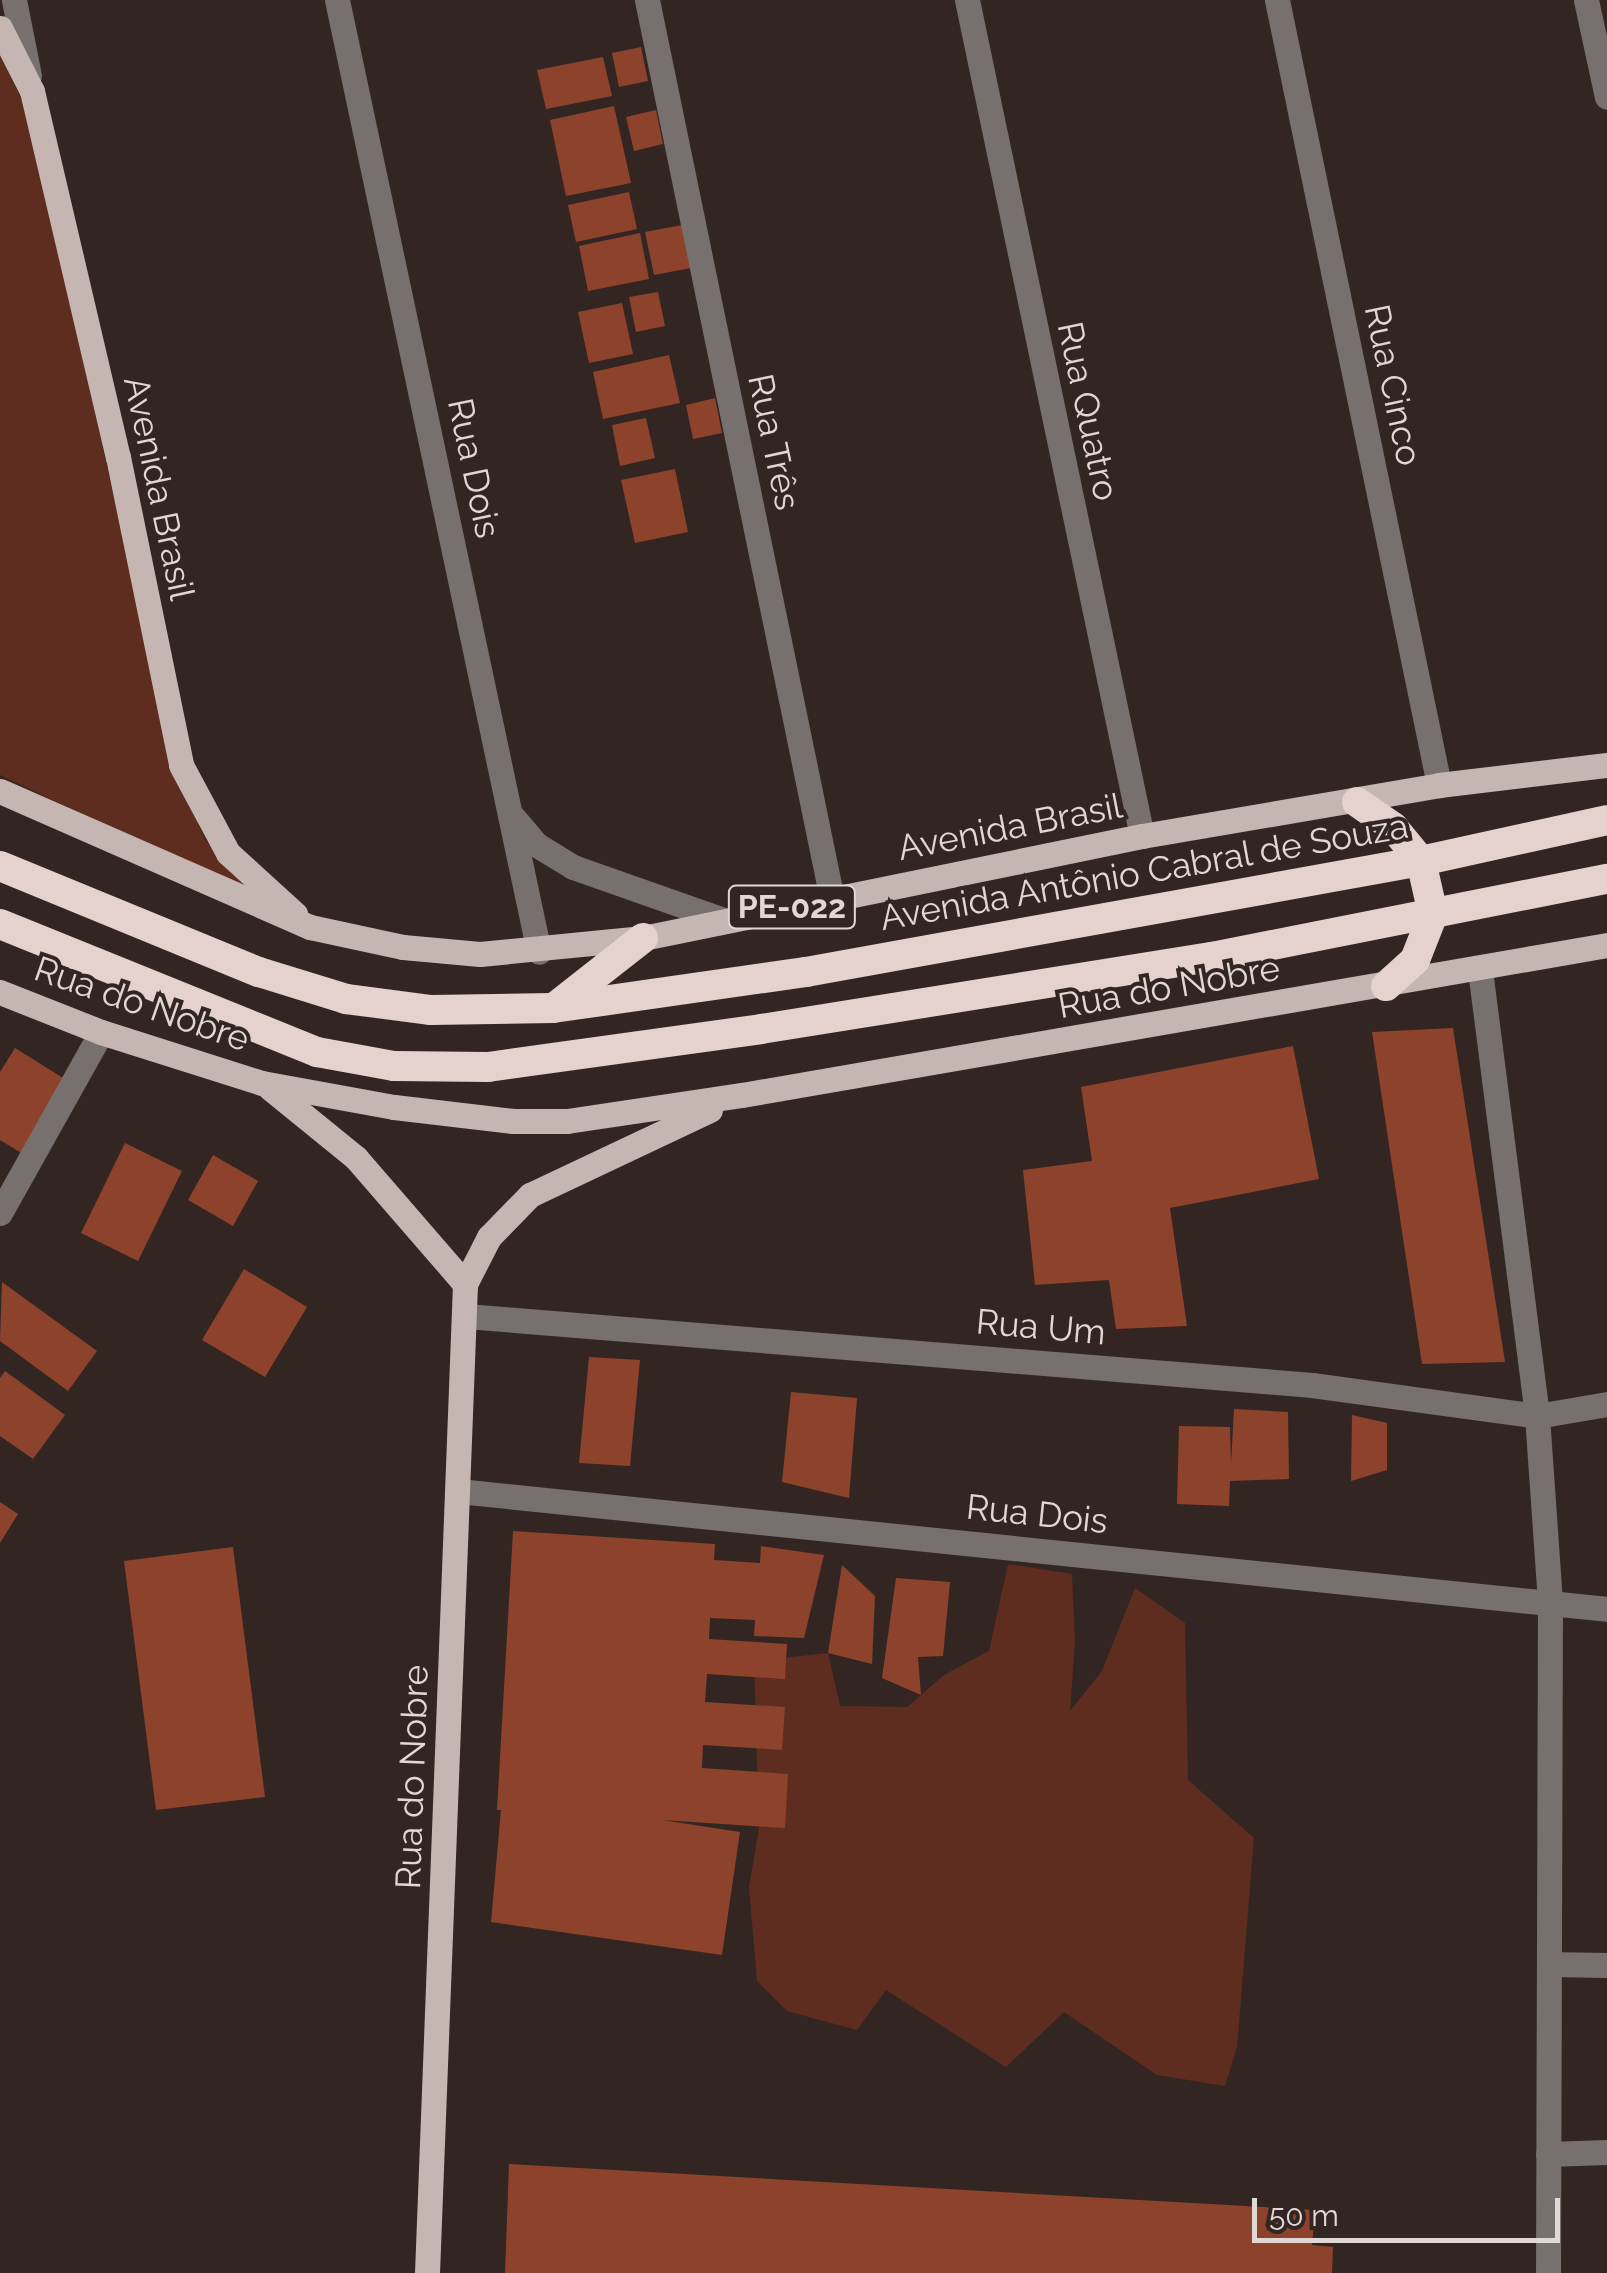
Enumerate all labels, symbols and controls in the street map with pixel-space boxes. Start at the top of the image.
street label: Rua Cinco [1355,301,1431,469]
street label: Rua Quatro [1049,318,1127,504]
street label: Rua Três [739,370,809,514]
street label: Avenida Brasil [115,372,203,604]
street label: Rua Dois [439,394,509,542]
street label: Avenida Brasil [894,785,1126,869]
street label: Avenida Antônio Cabral de Souza [876,805,1412,939]
road number: PE-022 [727,880,857,934]
street label: Rua do Nobre [1055,947,1283,1027]
street label: Rua do Nobre [29,948,255,1060]
street label: Rua Um [975,1300,1107,1354]
street label: Rua Dois [964,1486,1110,1542]
street label: Rua do Nobre [387,1664,437,1890]
scale bar [1257,2178,1564,2240]
text: 50 m [1269,2198,1339,2233]

